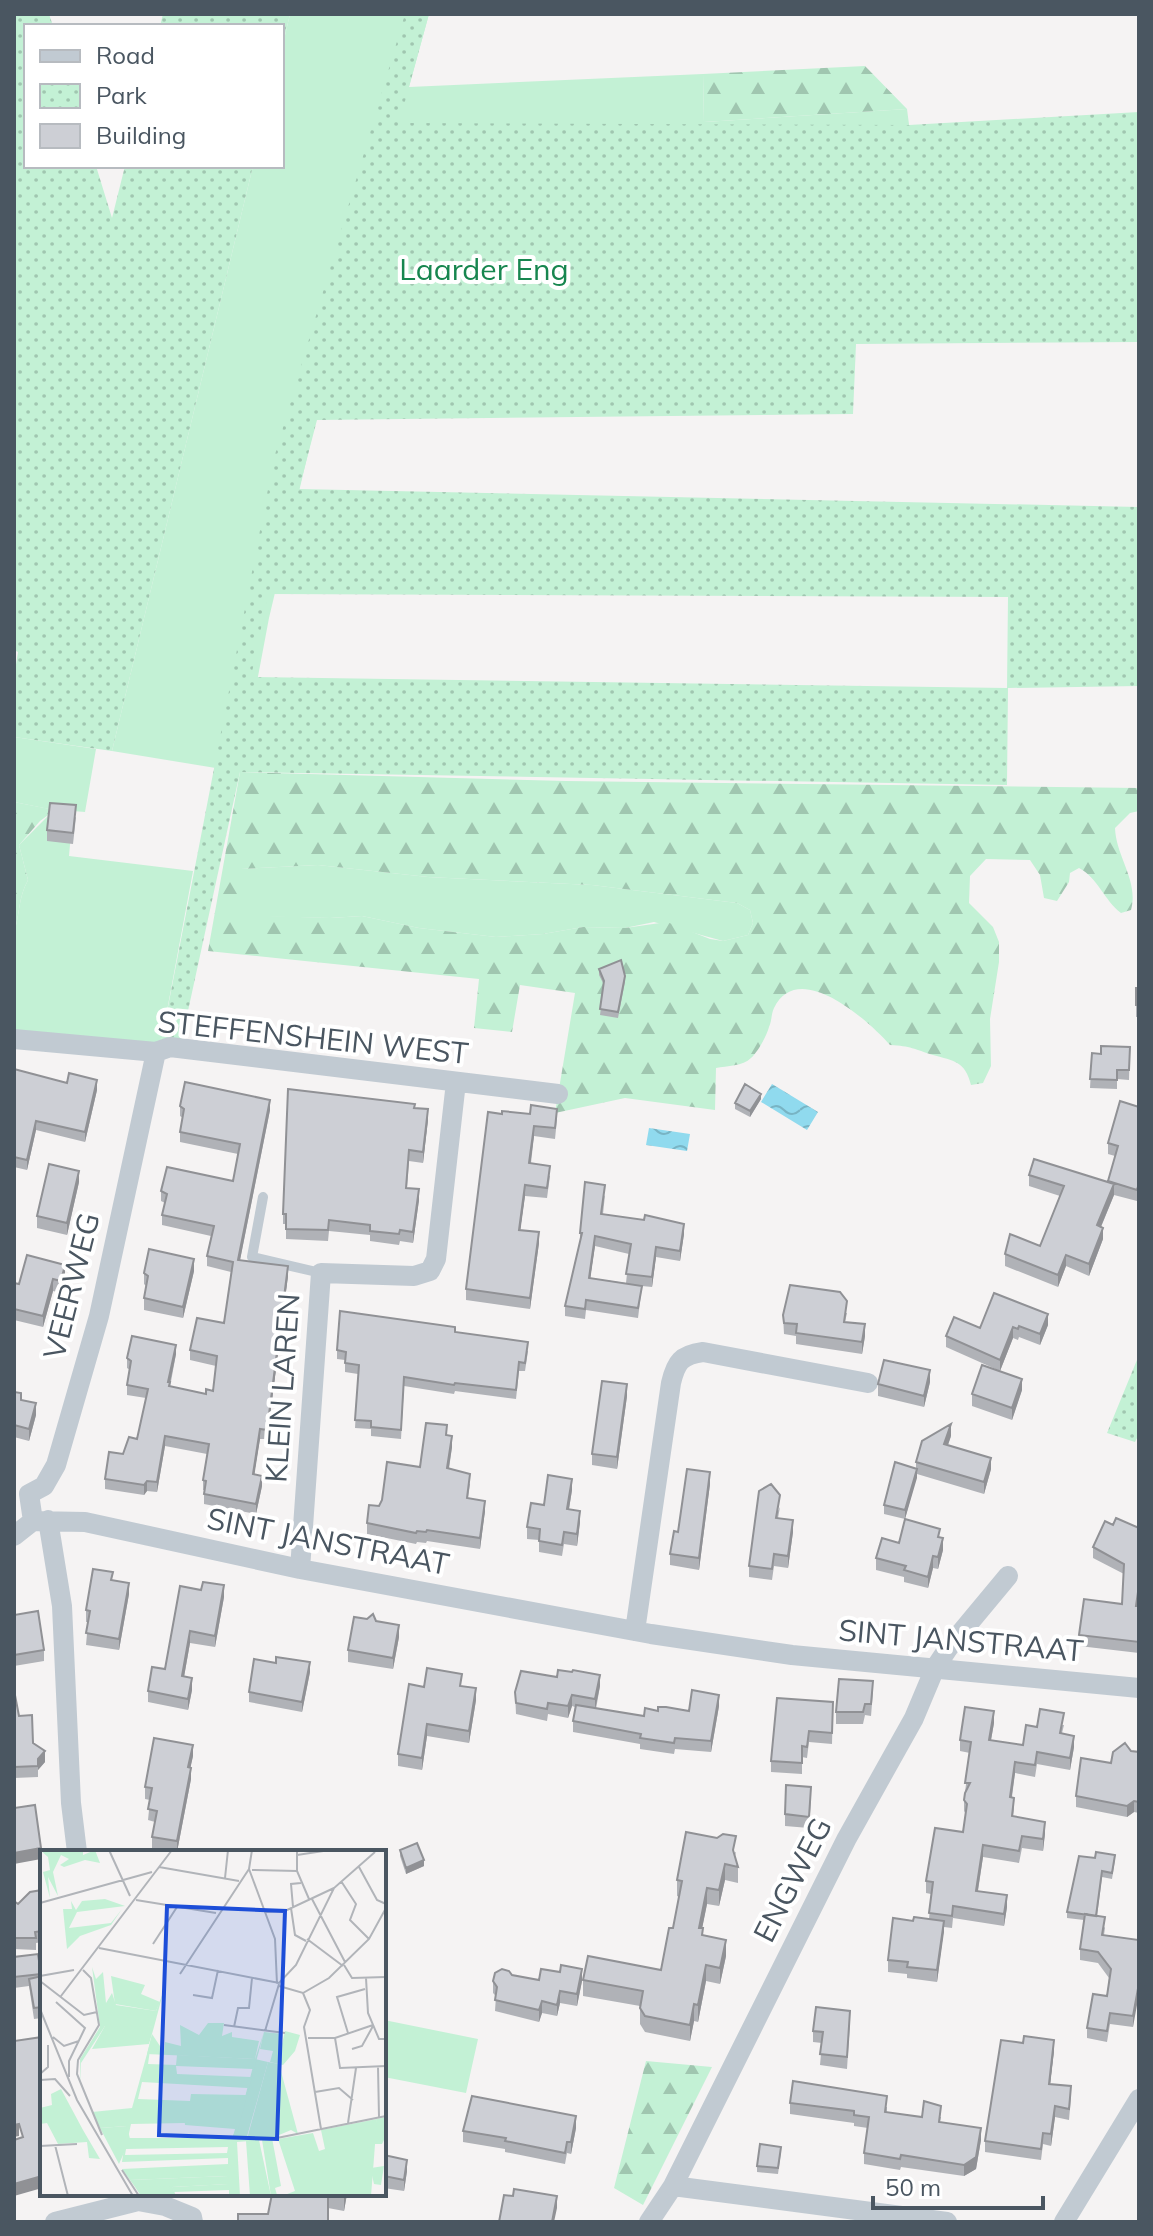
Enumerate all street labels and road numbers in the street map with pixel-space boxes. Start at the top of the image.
street label: STEFFENSHEIN WEST [156,1002,470,1072]
street label: VEERWEG [35,1209,108,1363]
street label: KLEIN LAREN [256,1292,308,1484]
street label: SINT JANSTRAAT [204,1499,452,1583]
street label: SINT JANSTRAAT [837,1610,1085,1670]
street label: ENGWEG [745,1811,840,1948]

